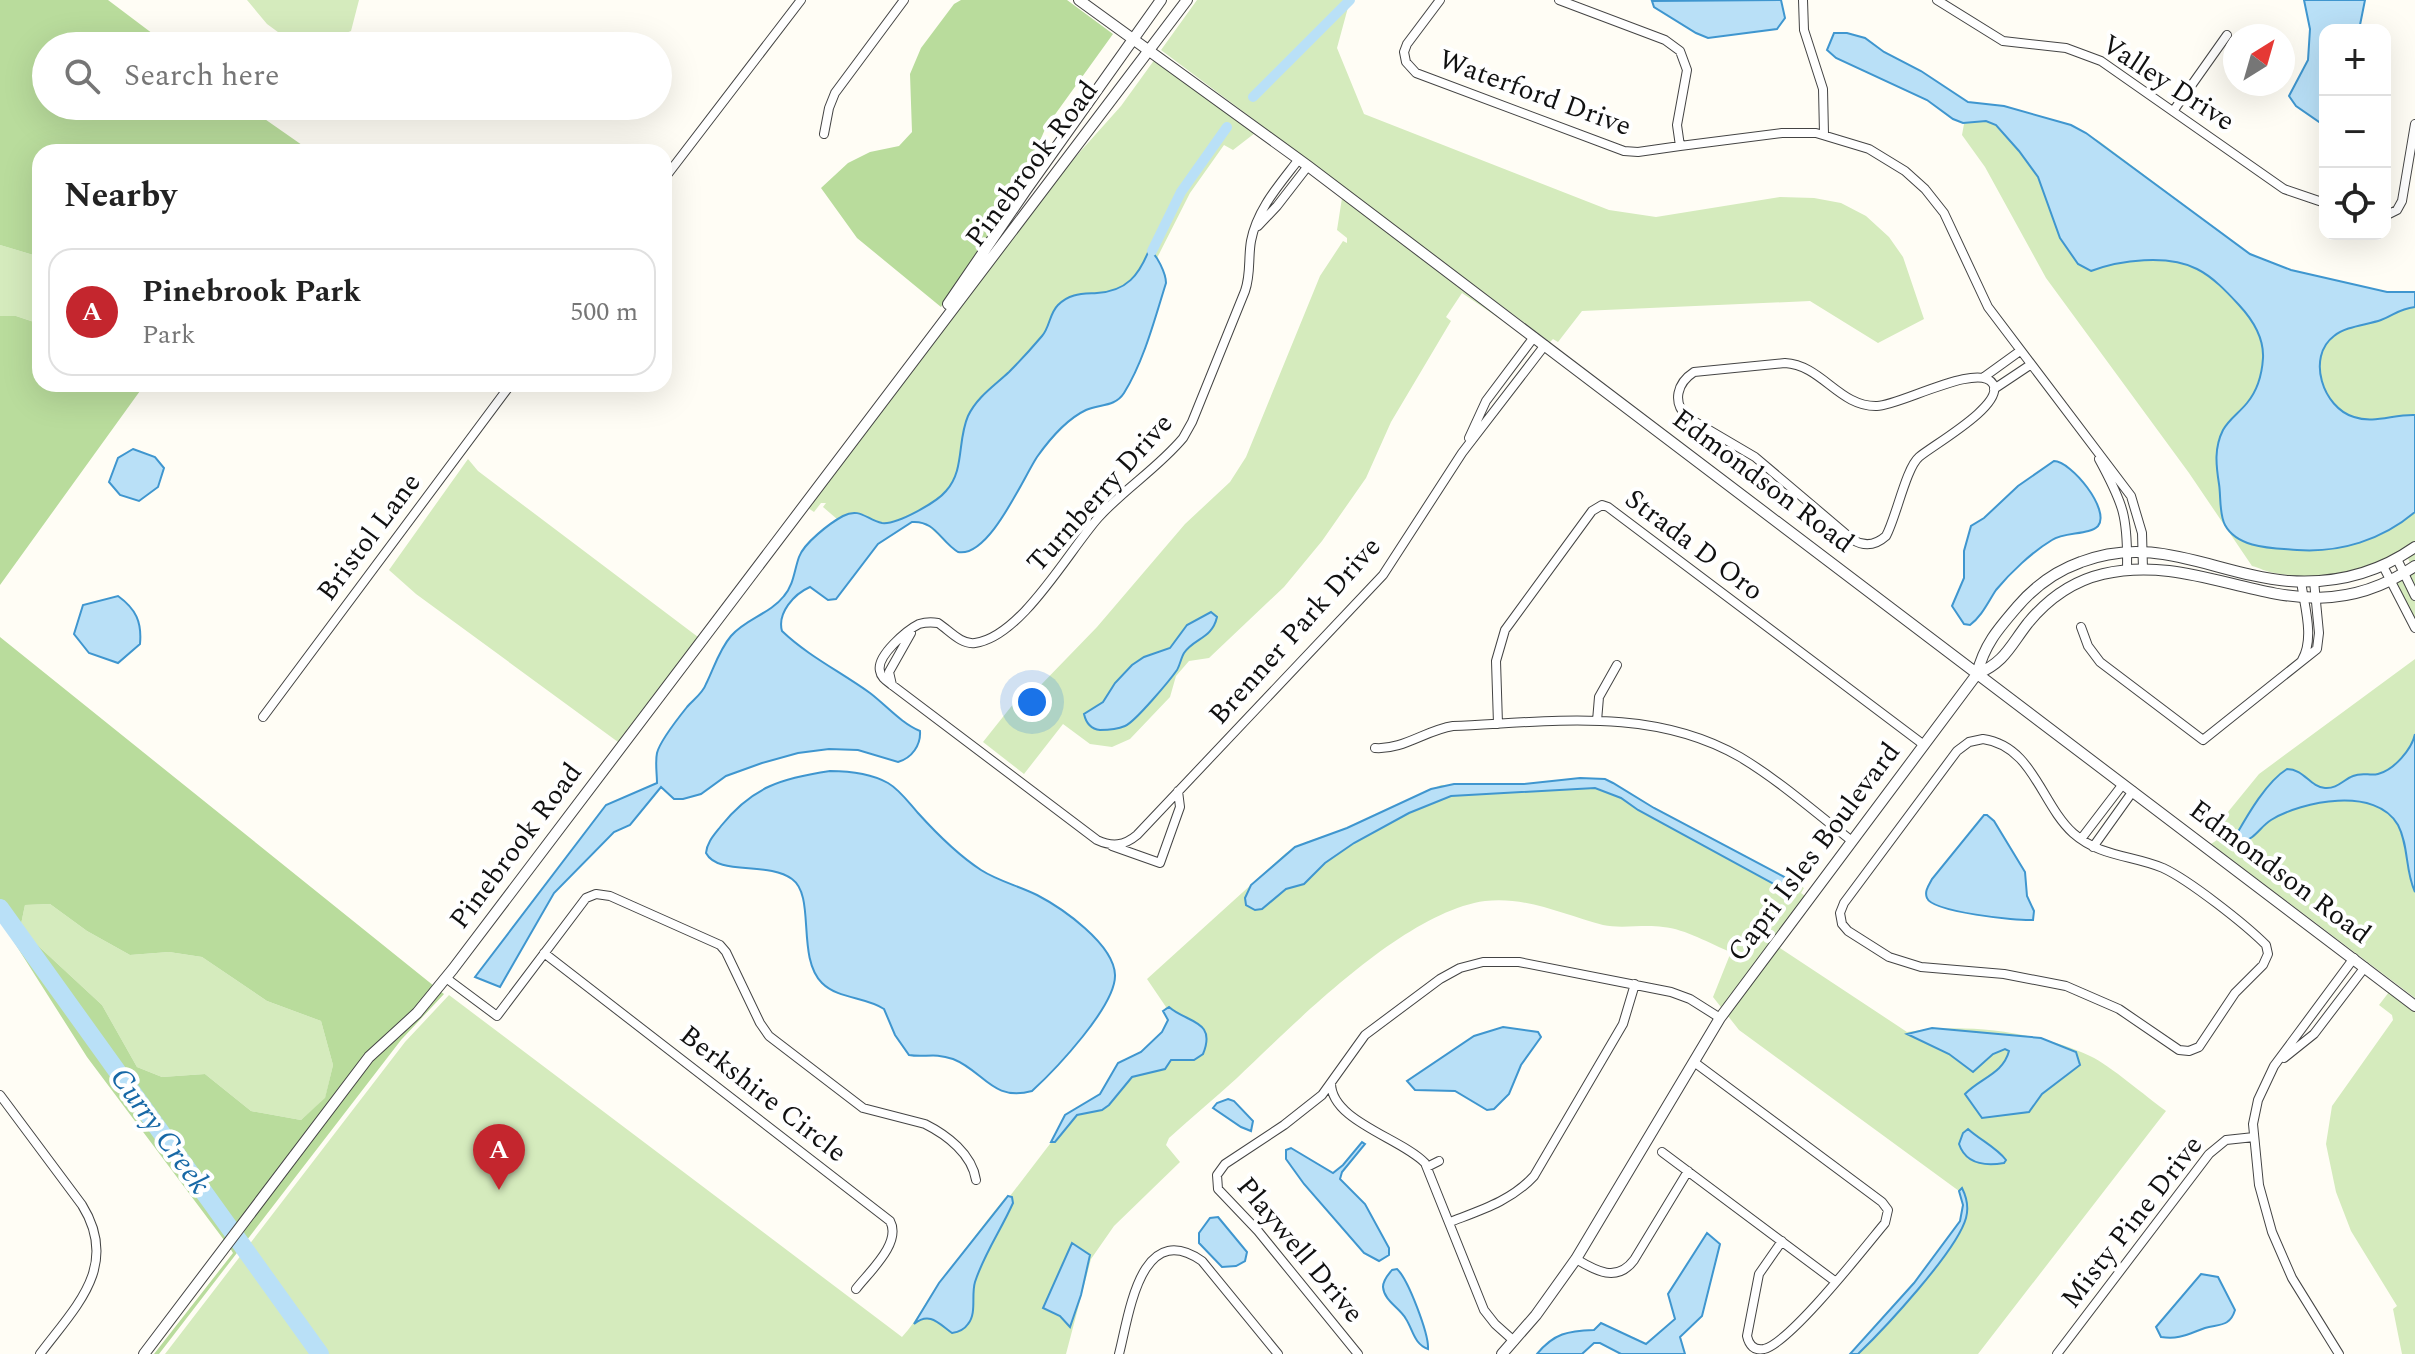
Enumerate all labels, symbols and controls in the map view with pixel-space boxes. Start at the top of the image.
street label: Valley Drive [2093,24,2243,142]
north arrow [2223,24,2295,96]
map controls [2319,24,2391,240]
button: + [2319,24,2391,96]
search box [32,32,672,120]
street label: Waterford Drive [1433,38,1637,148]
text: Search here [124,53,280,99]
icon: search [60,54,104,98]
street label: Pinebrook Road [955,71,1109,257]
button: − [2319,96,2391,168]
button: locate [2319,168,2391,240]
text: Nearby [64,170,177,222]
text: Pinebrook Park [142,269,361,315]
text: A [82,292,102,332]
text: 500 m [570,292,638,332]
text: Park [142,315,196,355]
street label: Edmondson Road [1663,398,1863,564]
street label: Turnberry Drive [1016,404,1184,582]
street label: Bristol Lane [306,464,432,610]
street label: Strada D Oro [1615,478,1773,612]
street label: Brenner Park Drive [1199,527,1391,735]
your location [1012,682,1052,722]
street label: Capri Isles Boulevard [1717,733,1911,971]
street label: Pinebrook Road [439,753,593,939]
street label: Edmondson Road [2180,789,2380,955]
street label: Berkshire Circle [670,1015,856,1173]
water label: Curry Creek [98,1058,222,1204]
pin: A [473,1124,525,1190]
street label: Misty Pine Drive [2050,1126,2214,1318]
street label: Playwell Drive [1226,1167,1374,1333]

